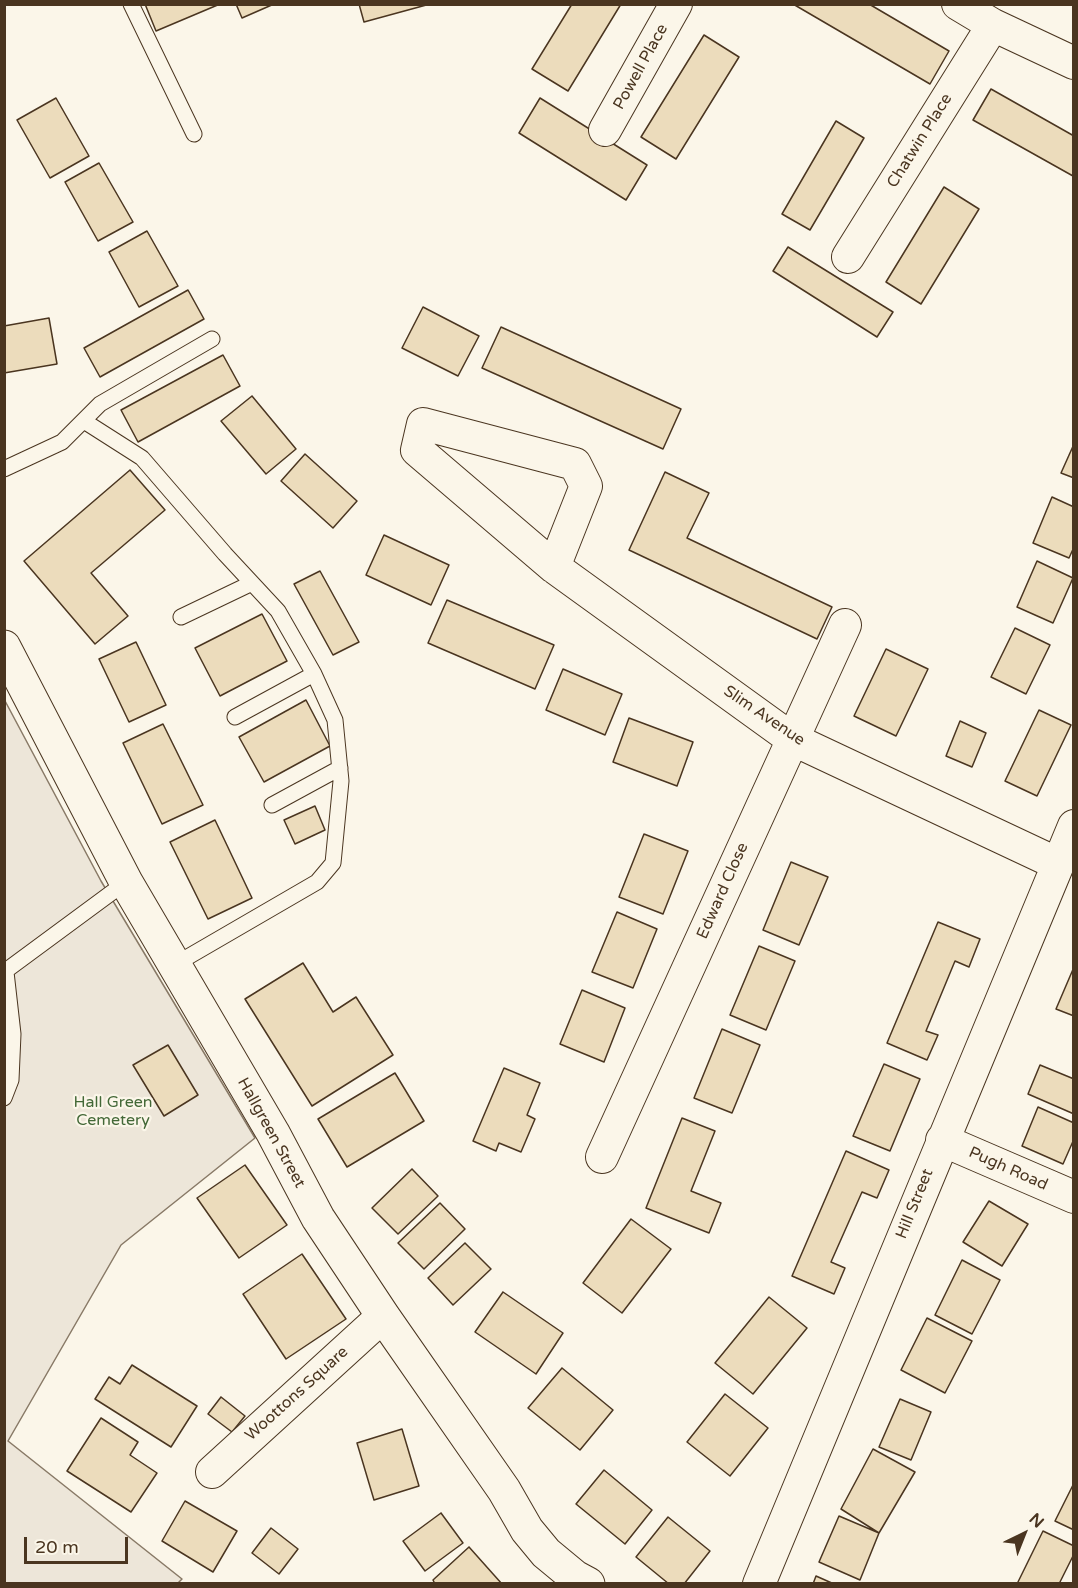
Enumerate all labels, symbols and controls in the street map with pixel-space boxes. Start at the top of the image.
street label: Powell Place [610,21,672,113]
street label: Chatwin Place [883,90,957,192]
street label: Slim Avenue [720,682,808,750]
street label: Edward Close [693,840,753,942]
street label: Hallgreen Street [233,1075,309,1191]
park label: Hall Green Cemetery [73,1093,153,1131]
street label: Pugh Road [965,1143,1051,1195]
street label: Hill Street [892,1166,938,1242]
street label: Woottons Square [242,1343,352,1445]
north arrow [994,1504,1054,1564]
text: N [1025,1509,1048,1533]
scale bar [27,1525,130,1563]
text: 20 m [35,1536,79,1558]

